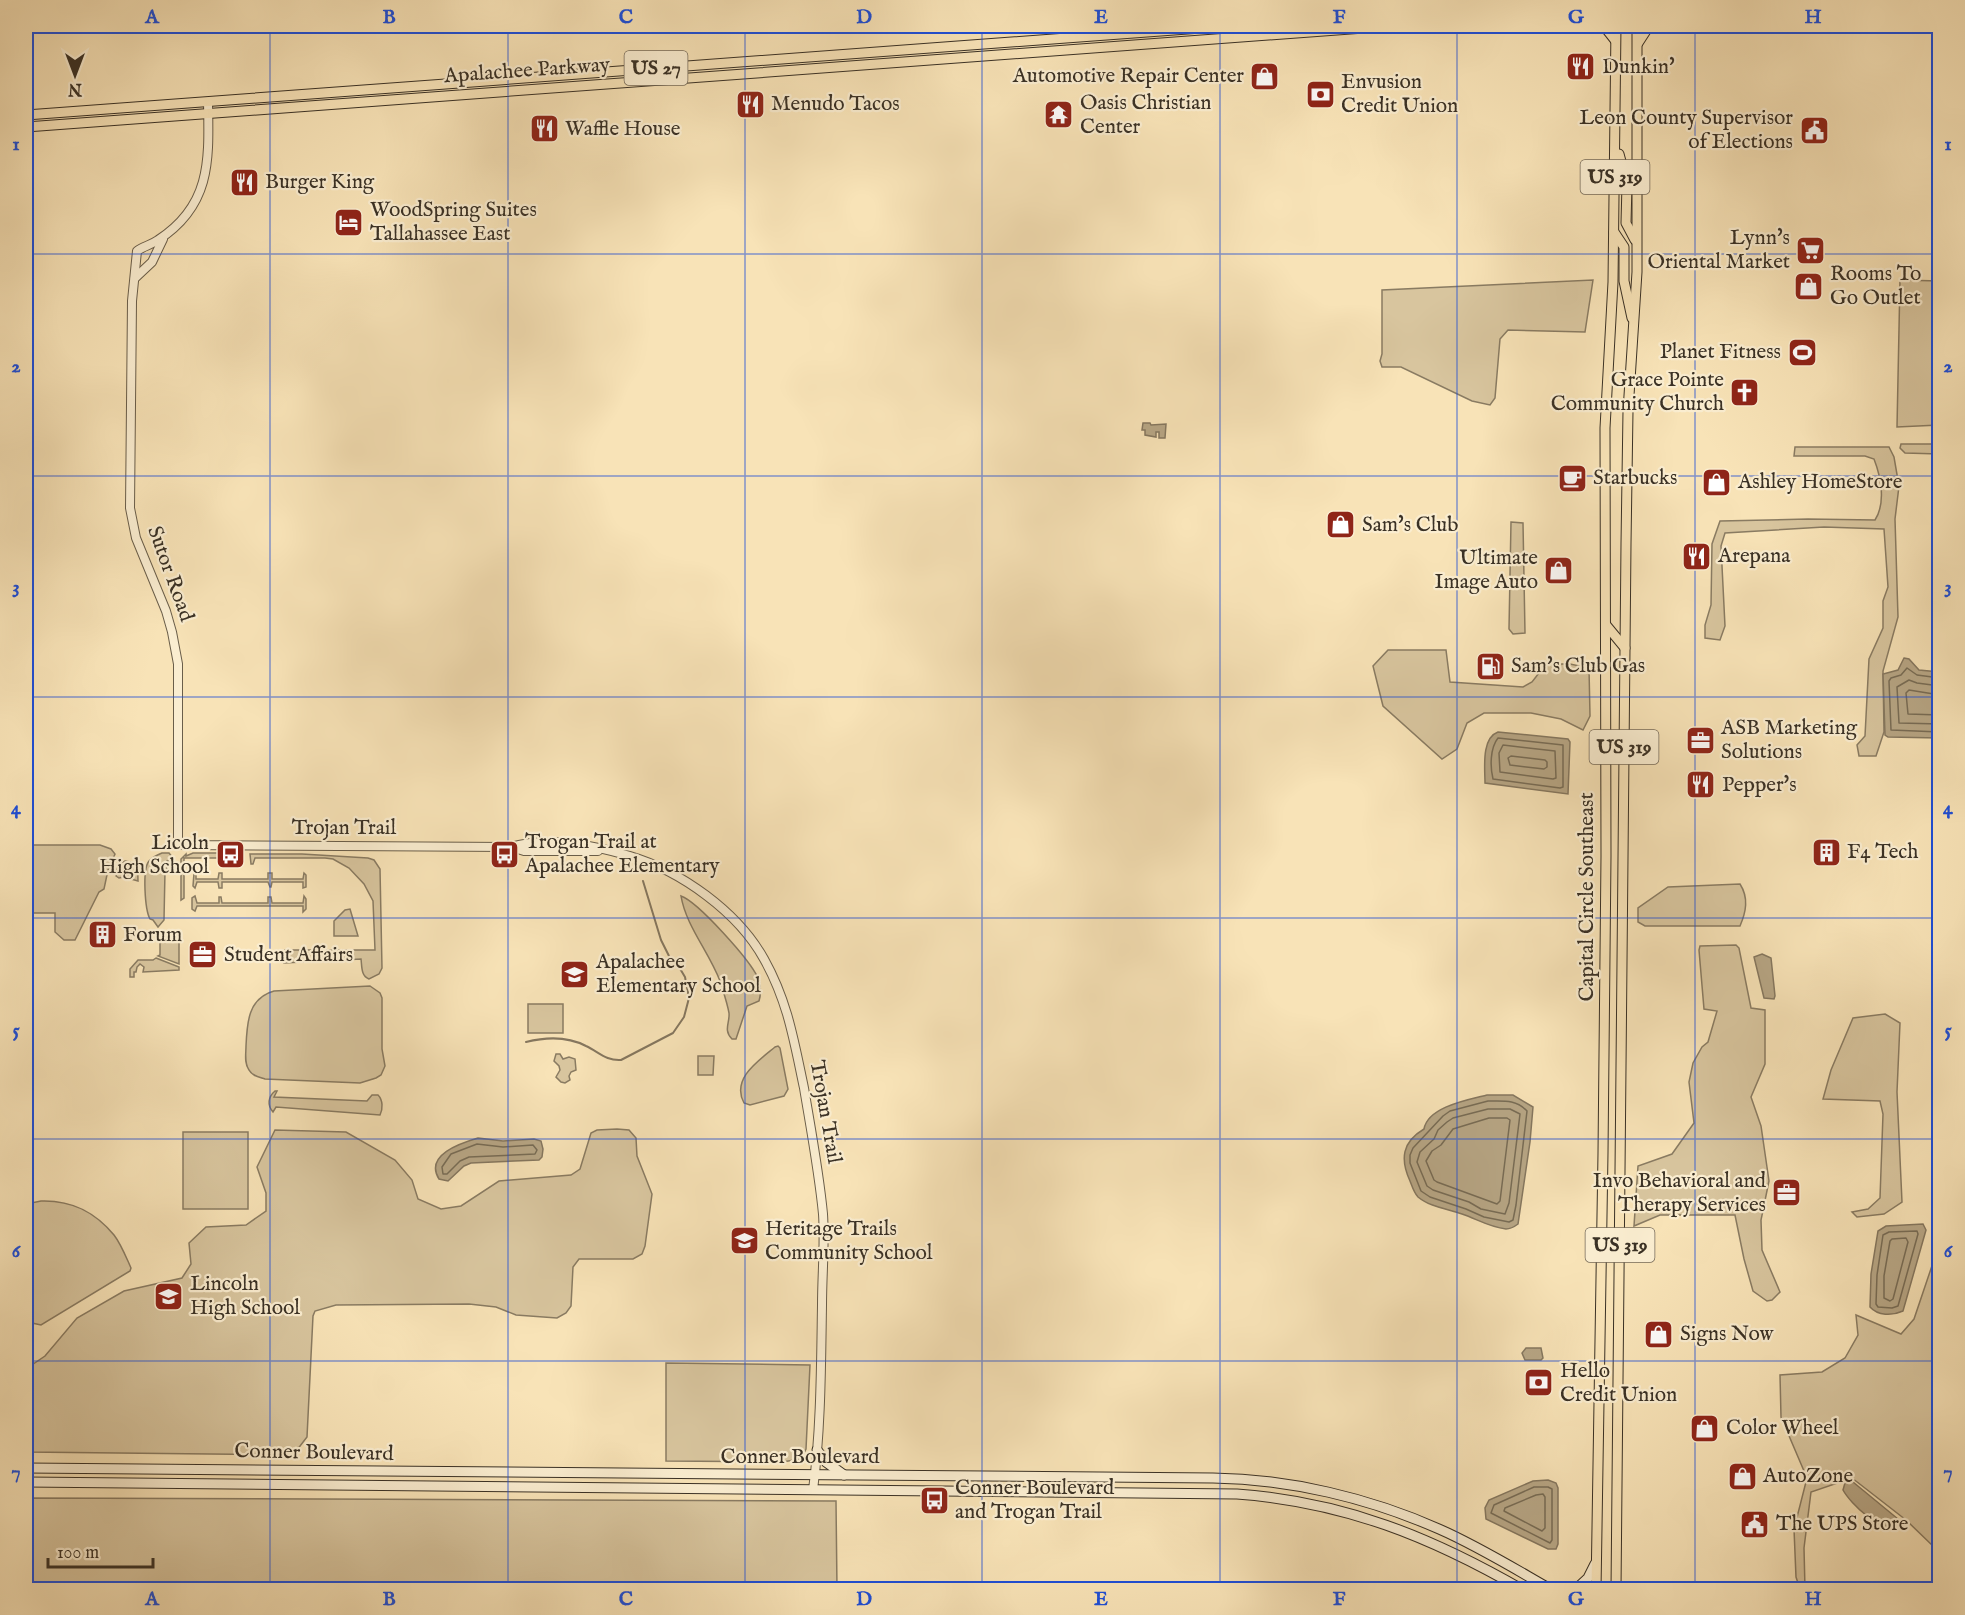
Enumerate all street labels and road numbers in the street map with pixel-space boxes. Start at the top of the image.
road number: US 27 [624,51,688,85]
street label: Apalachee Parkway [442,52,612,90]
road number: US 319 [1580,160,1650,194]
street label: Sutor Road [140,522,200,626]
road number: US 319 [1590,730,1658,764]
street label: Capital Circle Southeast [1574,792,1601,1002]
street label: Trojan Trail [292,815,396,842]
street label: Trojan Trail [803,1058,847,1166]
road number: US 319 [1586,1228,1654,1262]
street label: Conner Boulevard [234,1438,395,1468]
street label: Conner Boulevard [720,1444,880,1471]

